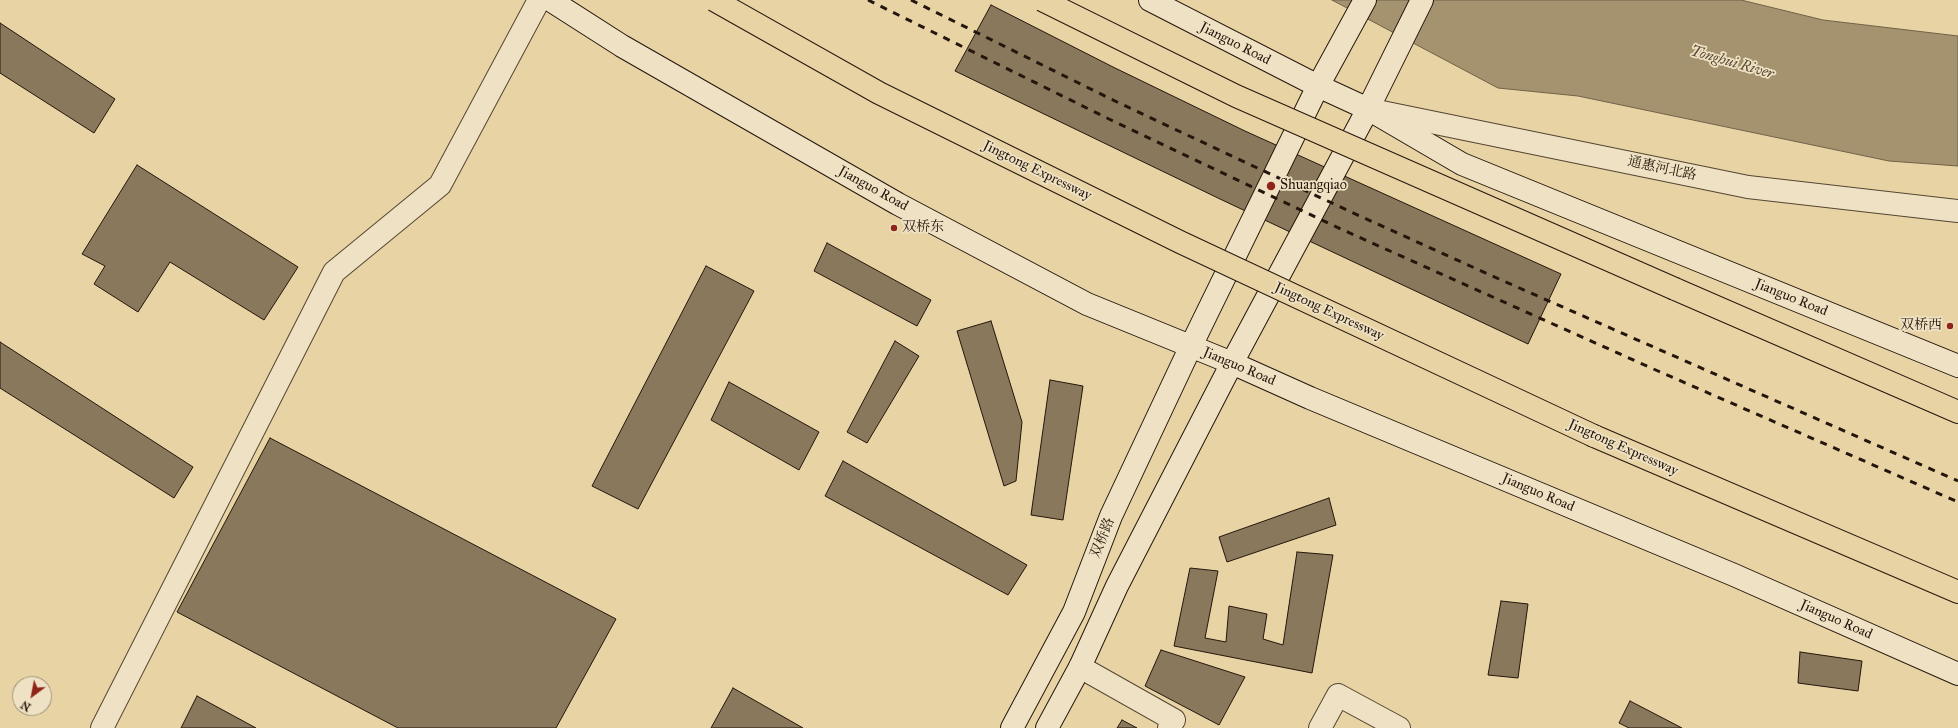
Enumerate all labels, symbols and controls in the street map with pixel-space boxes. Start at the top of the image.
street label: Jianguo Road [1197,19,1273,69]
water label: Tonghui River [1688,43,1776,83]
street label: Jingtong Expressway [980,137,1094,205]
street label: 通惠河北路 [1626,154,1698,184]
street label: Jianguo Road [835,163,911,215]
place label: Shuangqiao [1280,178,1347,194]
marker: Shuangqiao [1265,180,1277,192]
place label: 双桥东 [902,220,944,236]
marker: 双桥东 [889,223,899,233]
street label: Jianguo Road [1752,276,1830,320]
street label: Jingtong Expressway [1272,279,1386,345]
place label: 双桥西 [1900,318,1942,334]
marker: 双桥西 [1945,321,1955,331]
street label: Jianguo Road [1200,344,1278,390]
street label: Jingtong Expressway [1565,416,1681,480]
street label: Jianguo Road [1499,470,1577,516]
street label: 双桥路 [1087,515,1119,561]
street label: Jianguo Road [1797,597,1875,643]
north arrow [12,676,52,716]
text: N [18,698,33,714]

